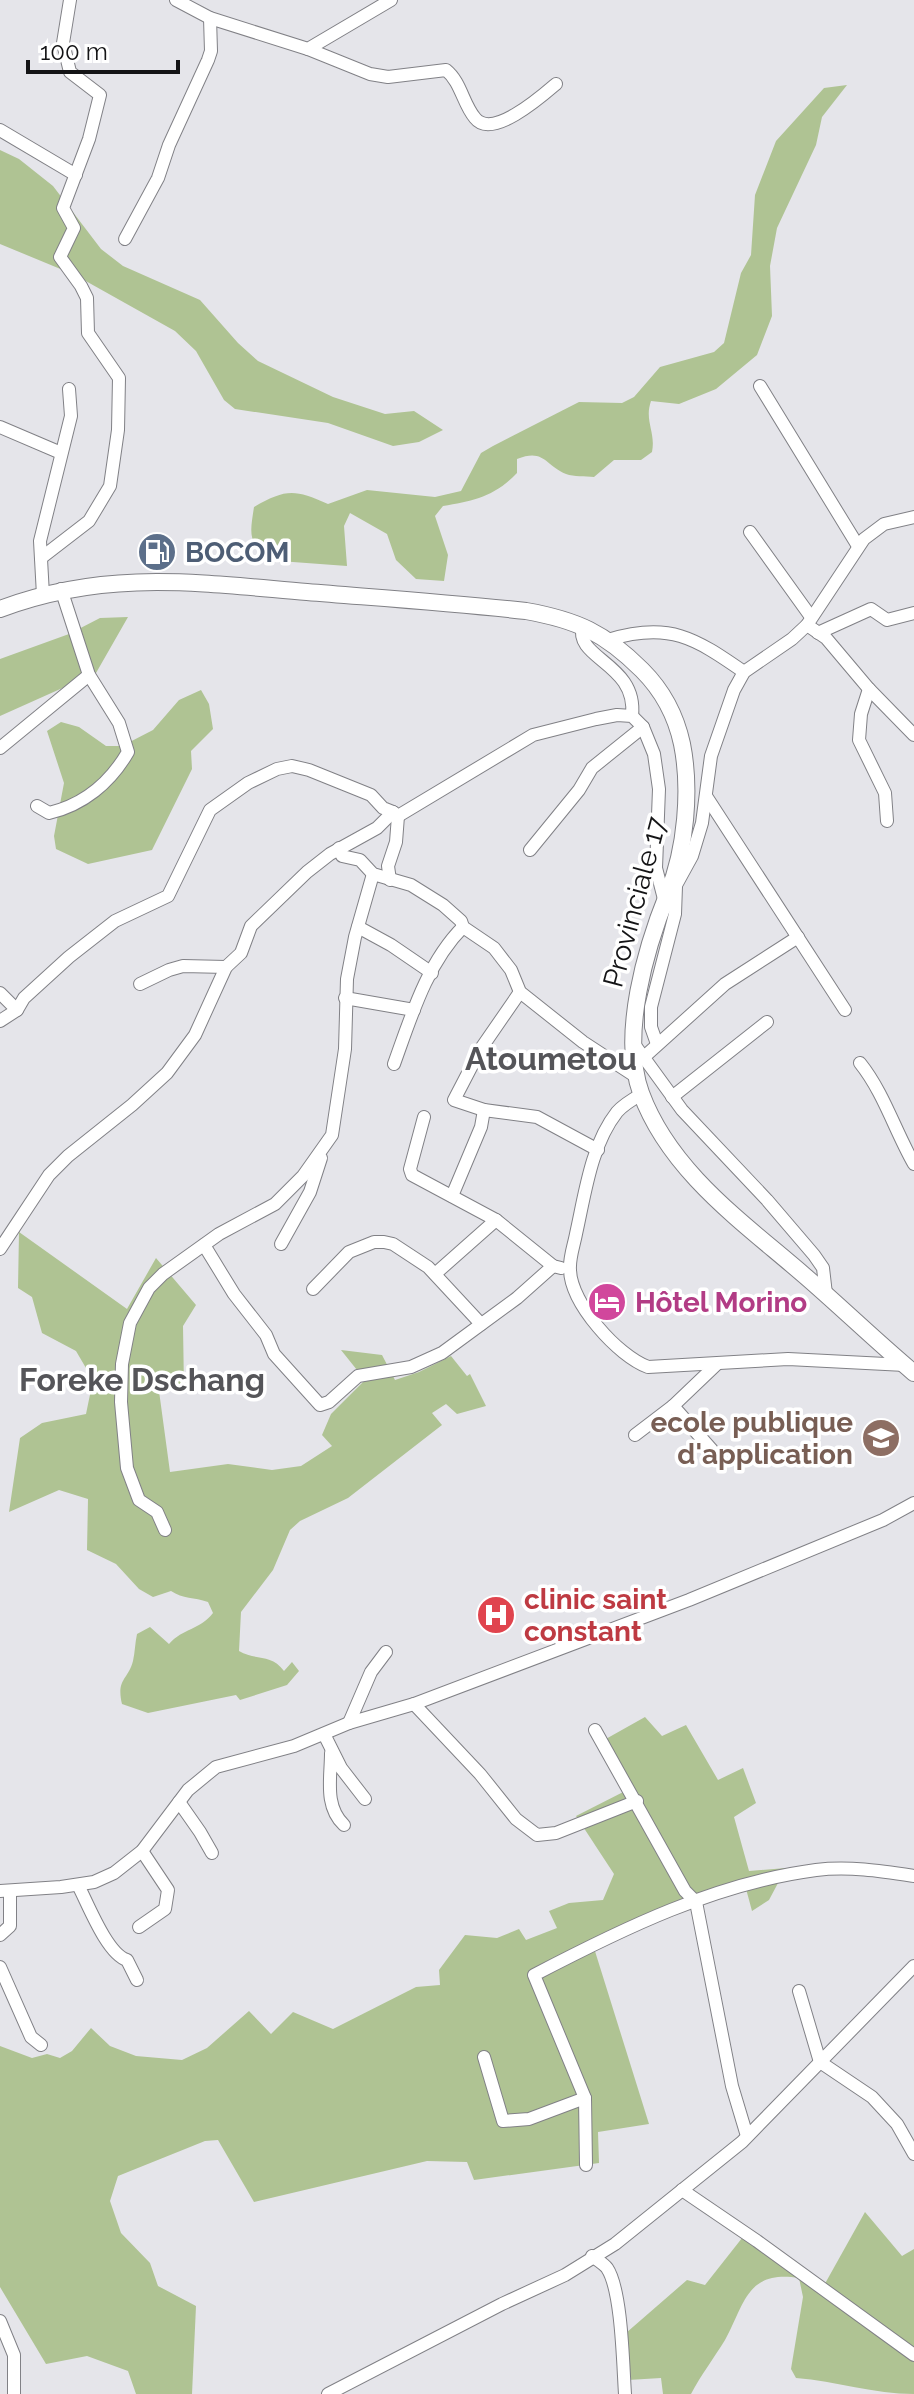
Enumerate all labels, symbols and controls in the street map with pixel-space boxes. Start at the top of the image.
scale bar [28,24,178,74]
text: 100 m [40,37,108,66]
fuel station icon: BOCOM [136,531,178,573]
place label: BOCOM [185,536,290,569]
street label: Provinciale 17 [596,813,674,991]
district label: Atoumetou [465,1040,637,1077]
hotel icon: Hôtel Morino [586,1281,628,1323]
place label: Hôtel Morino [635,1286,807,1319]
district label: Foreke Dschang [19,1361,265,1398]
place label: ecole publique d'application [651,1406,853,1471]
school or university icon: ecole publique d'application [860,1417,902,1459]
place label: clinic saint constant [524,1583,667,1648]
hospital icon: clinic saint constant [475,1594,517,1636]

